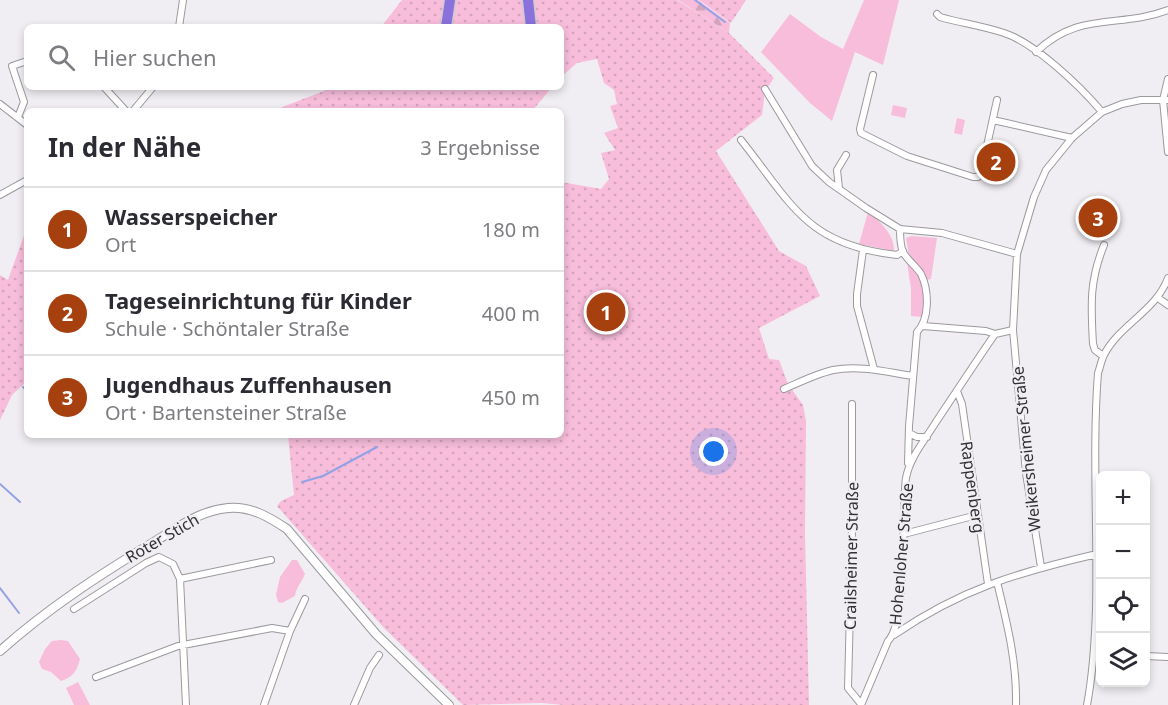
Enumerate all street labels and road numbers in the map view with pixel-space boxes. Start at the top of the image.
street label: Weikersheimer Straße [1006,365,1046,533]
street label: Rappenberg [956,440,990,534]
street label: Crailsheimer Straße [839,482,863,630]
street label: Hohenloher Straße [884,482,918,626]
street label: Roter Stich [121,508,203,568]

